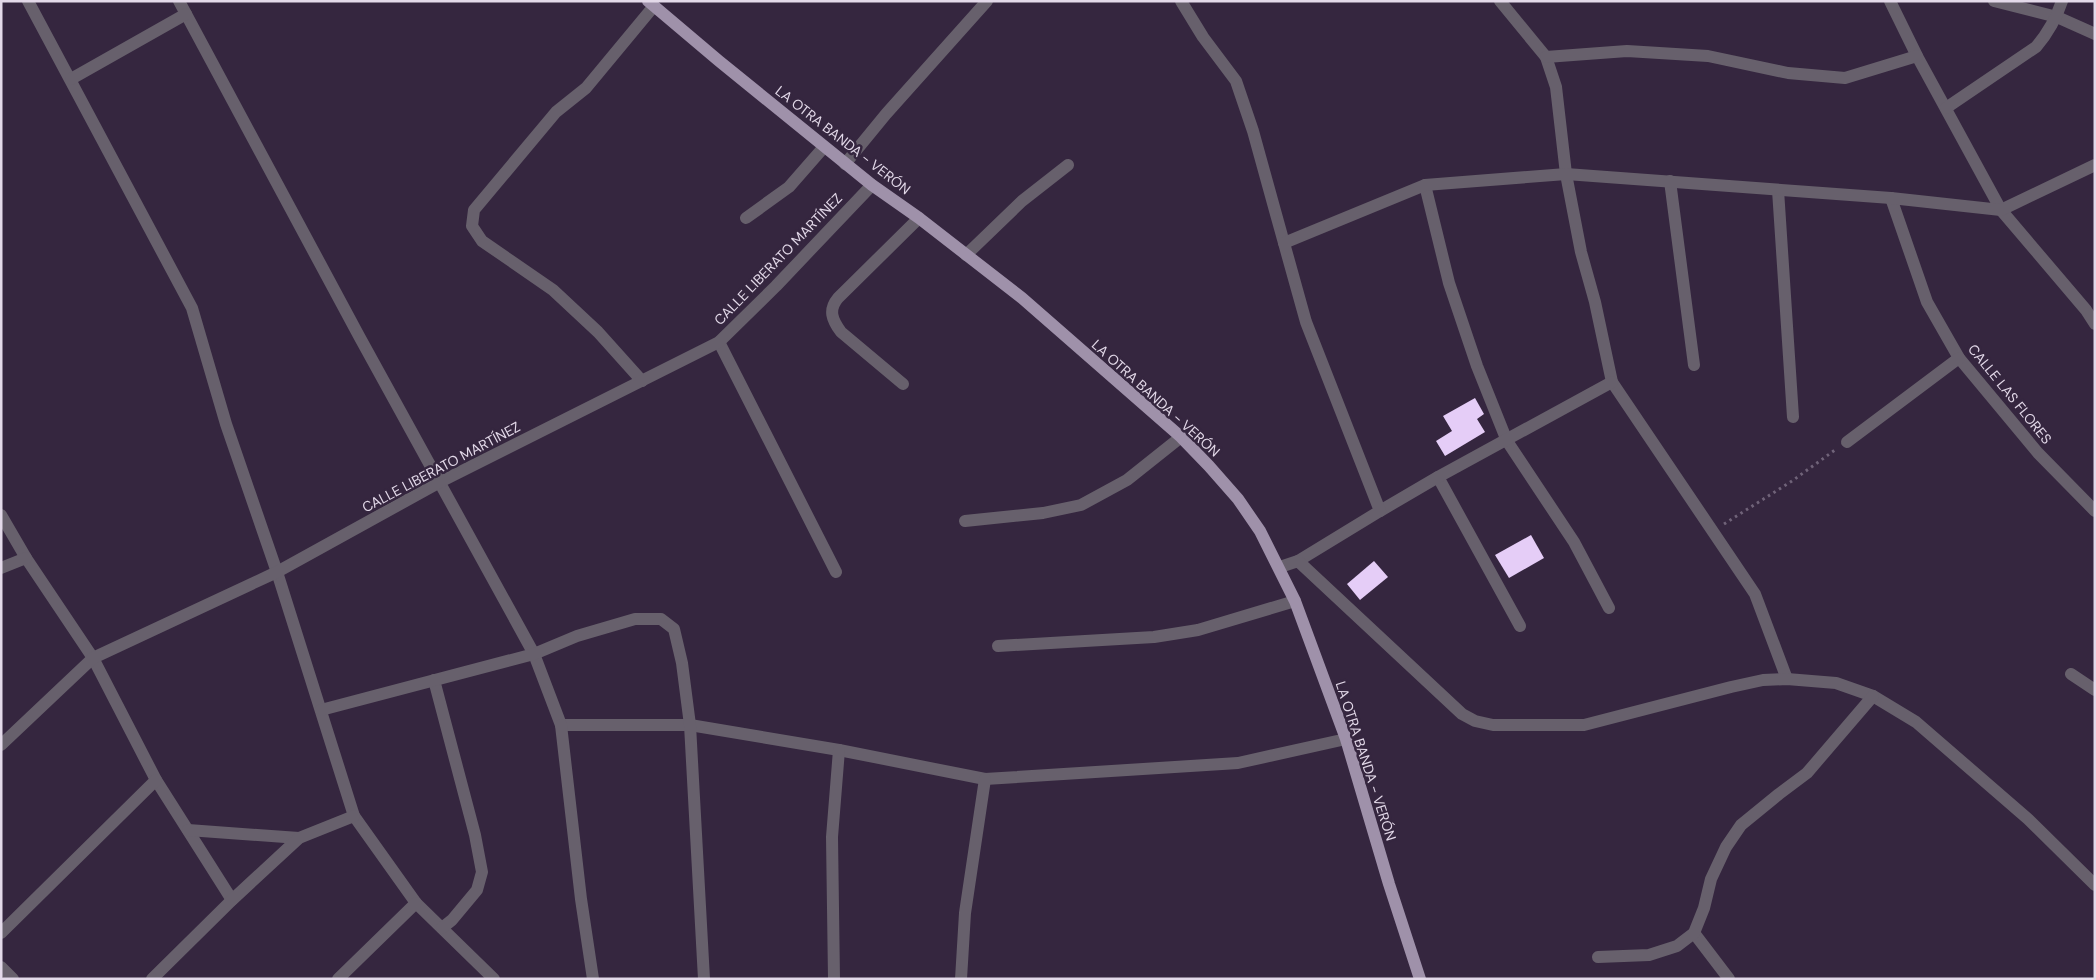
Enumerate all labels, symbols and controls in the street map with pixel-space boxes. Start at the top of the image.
street label: LA OTRA BANDA - VERÓN [772,82,914,198]
street label: CALLE LIBERATO MARTÍNEZ [710,189,846,329]
street label: LA OTRA BANDA - VERÓN [1088,336,1224,460]
street label: CALLE LAS FLORES [1964,340,2056,448]
street label: CALLE LIBERATO MARTÍNEZ [359,418,523,516]
street label: LA OTRA BANDA - VERÓN [1332,679,1400,843]

